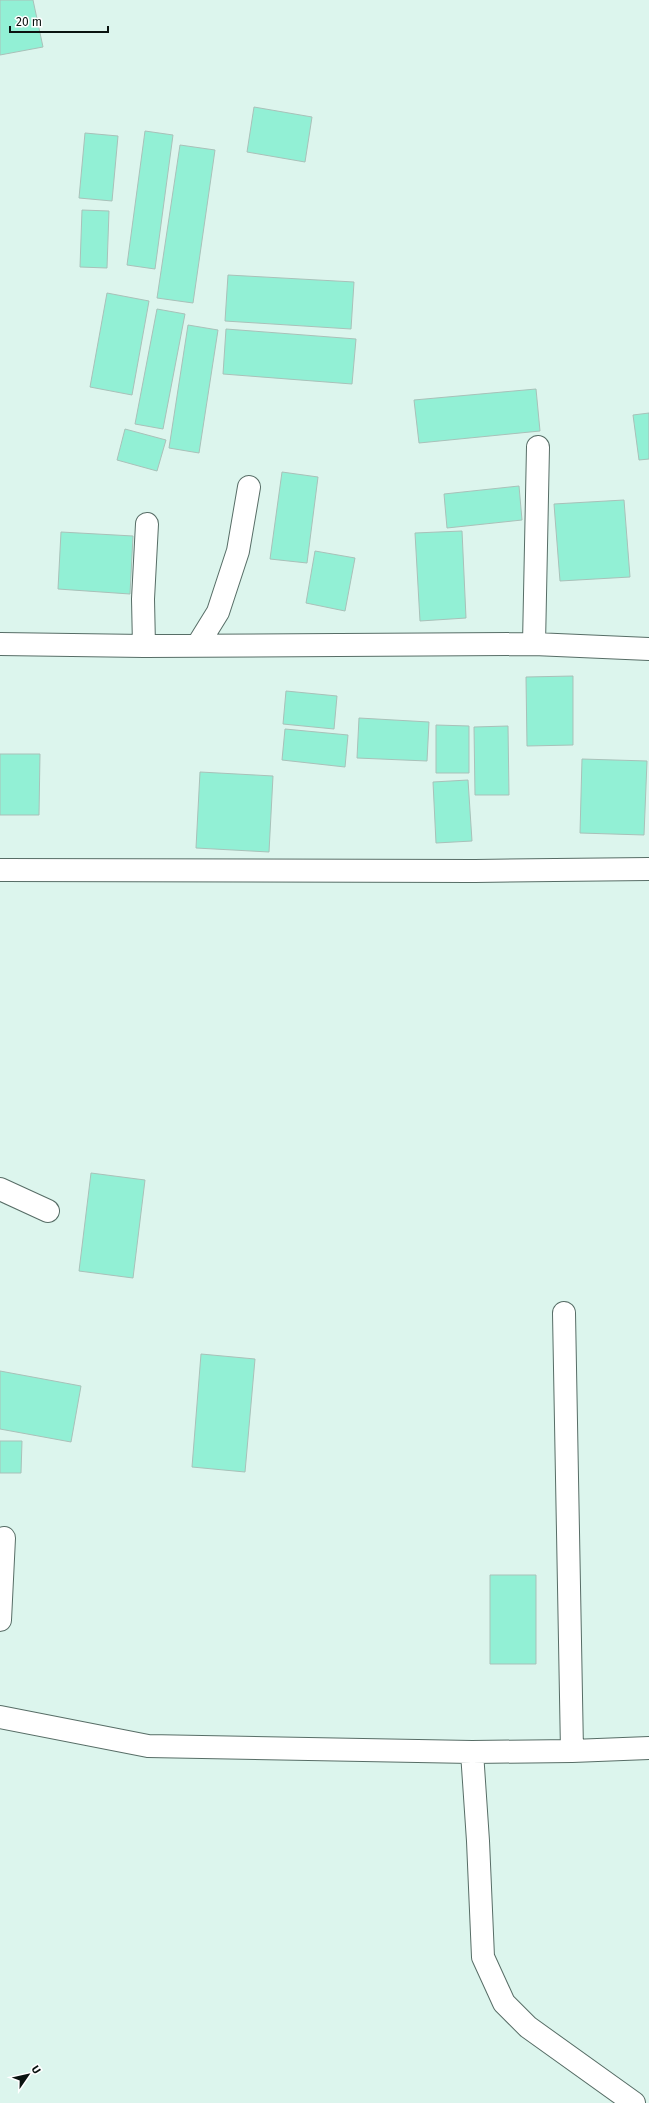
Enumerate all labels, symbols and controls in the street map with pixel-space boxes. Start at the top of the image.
scale bar [10,8,108,34]
text: 20 m [16,15,42,29]
north arrow [8,2055,48,2095]
text: U [28,2063,43,2076]

